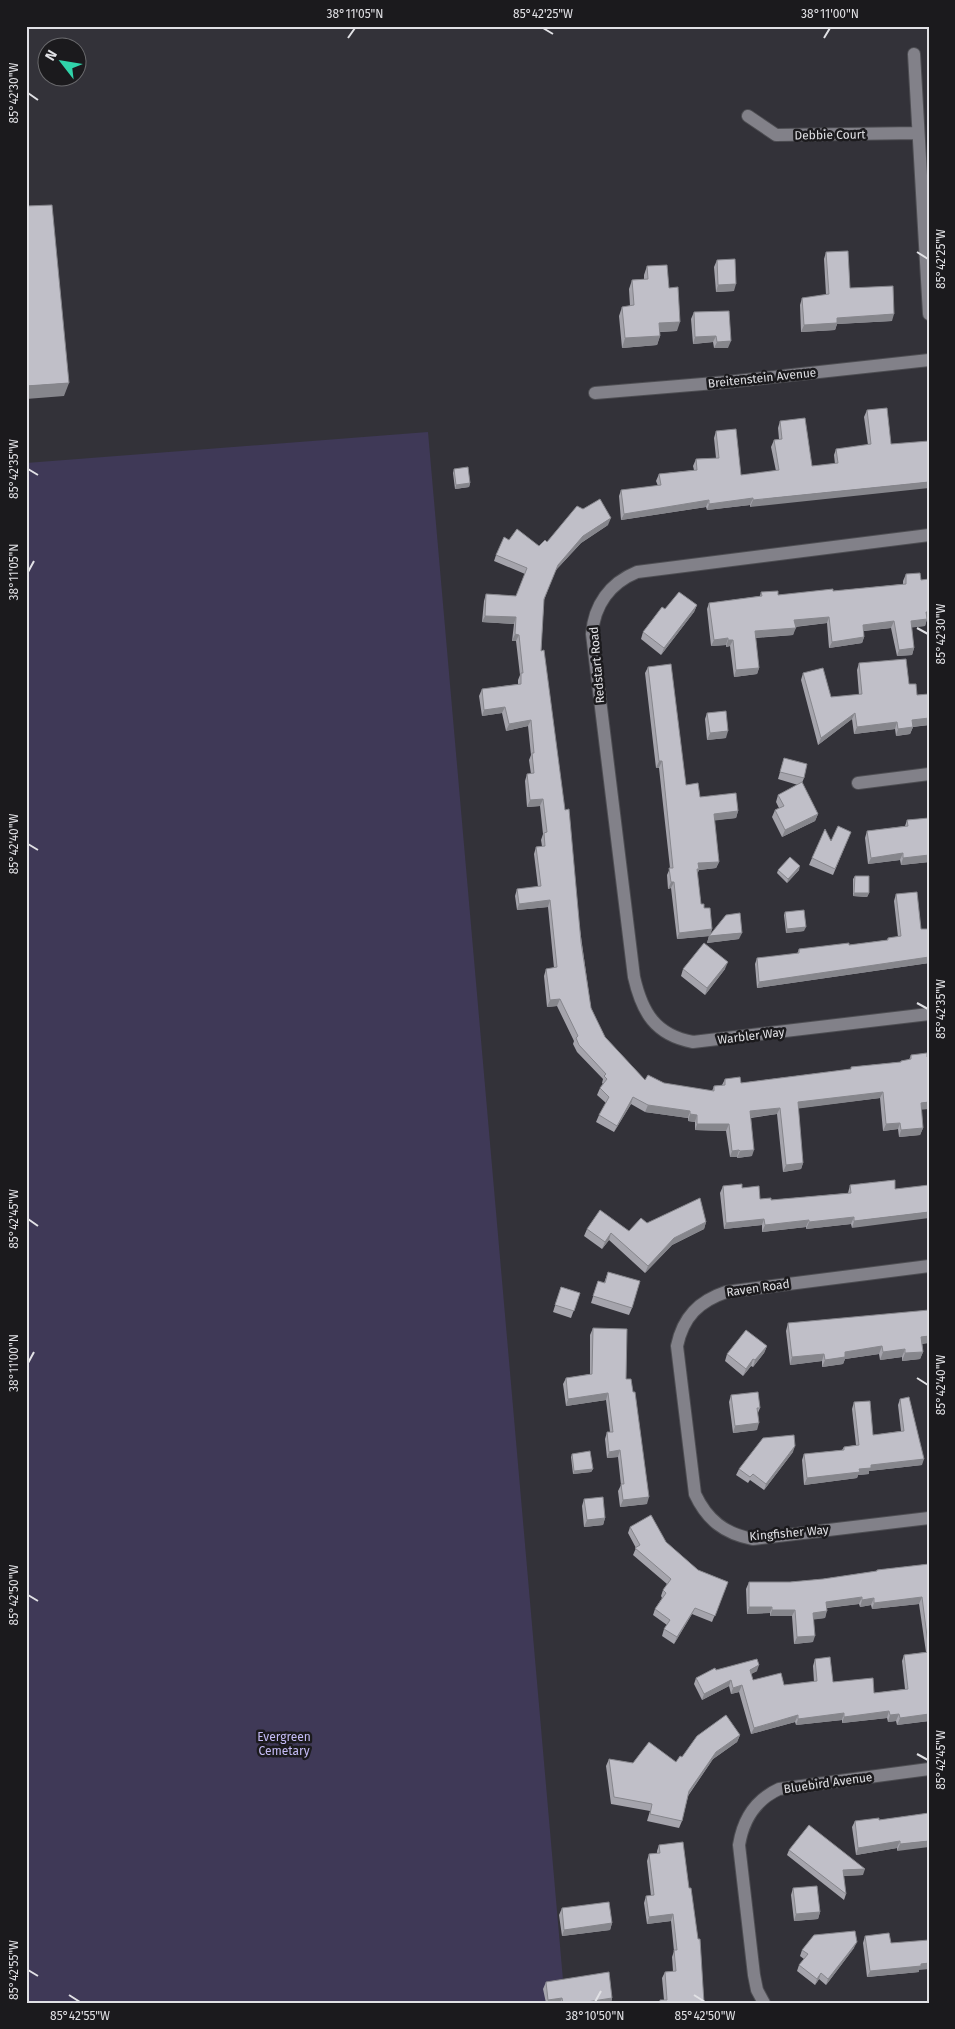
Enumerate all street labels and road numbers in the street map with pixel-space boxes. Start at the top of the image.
street label: Debbie Court [794,127,866,143]
street label: Breitenstein Avenue [707,365,817,391]
street label: Redstart Road [587,626,607,704]
street label: Warbler Way [717,1025,785,1047]
street label: Raven Road [725,1277,791,1299]
street label: Kingfisher Way [749,1523,829,1543]
street label: Bluebird Avenue [783,1770,873,1796]

